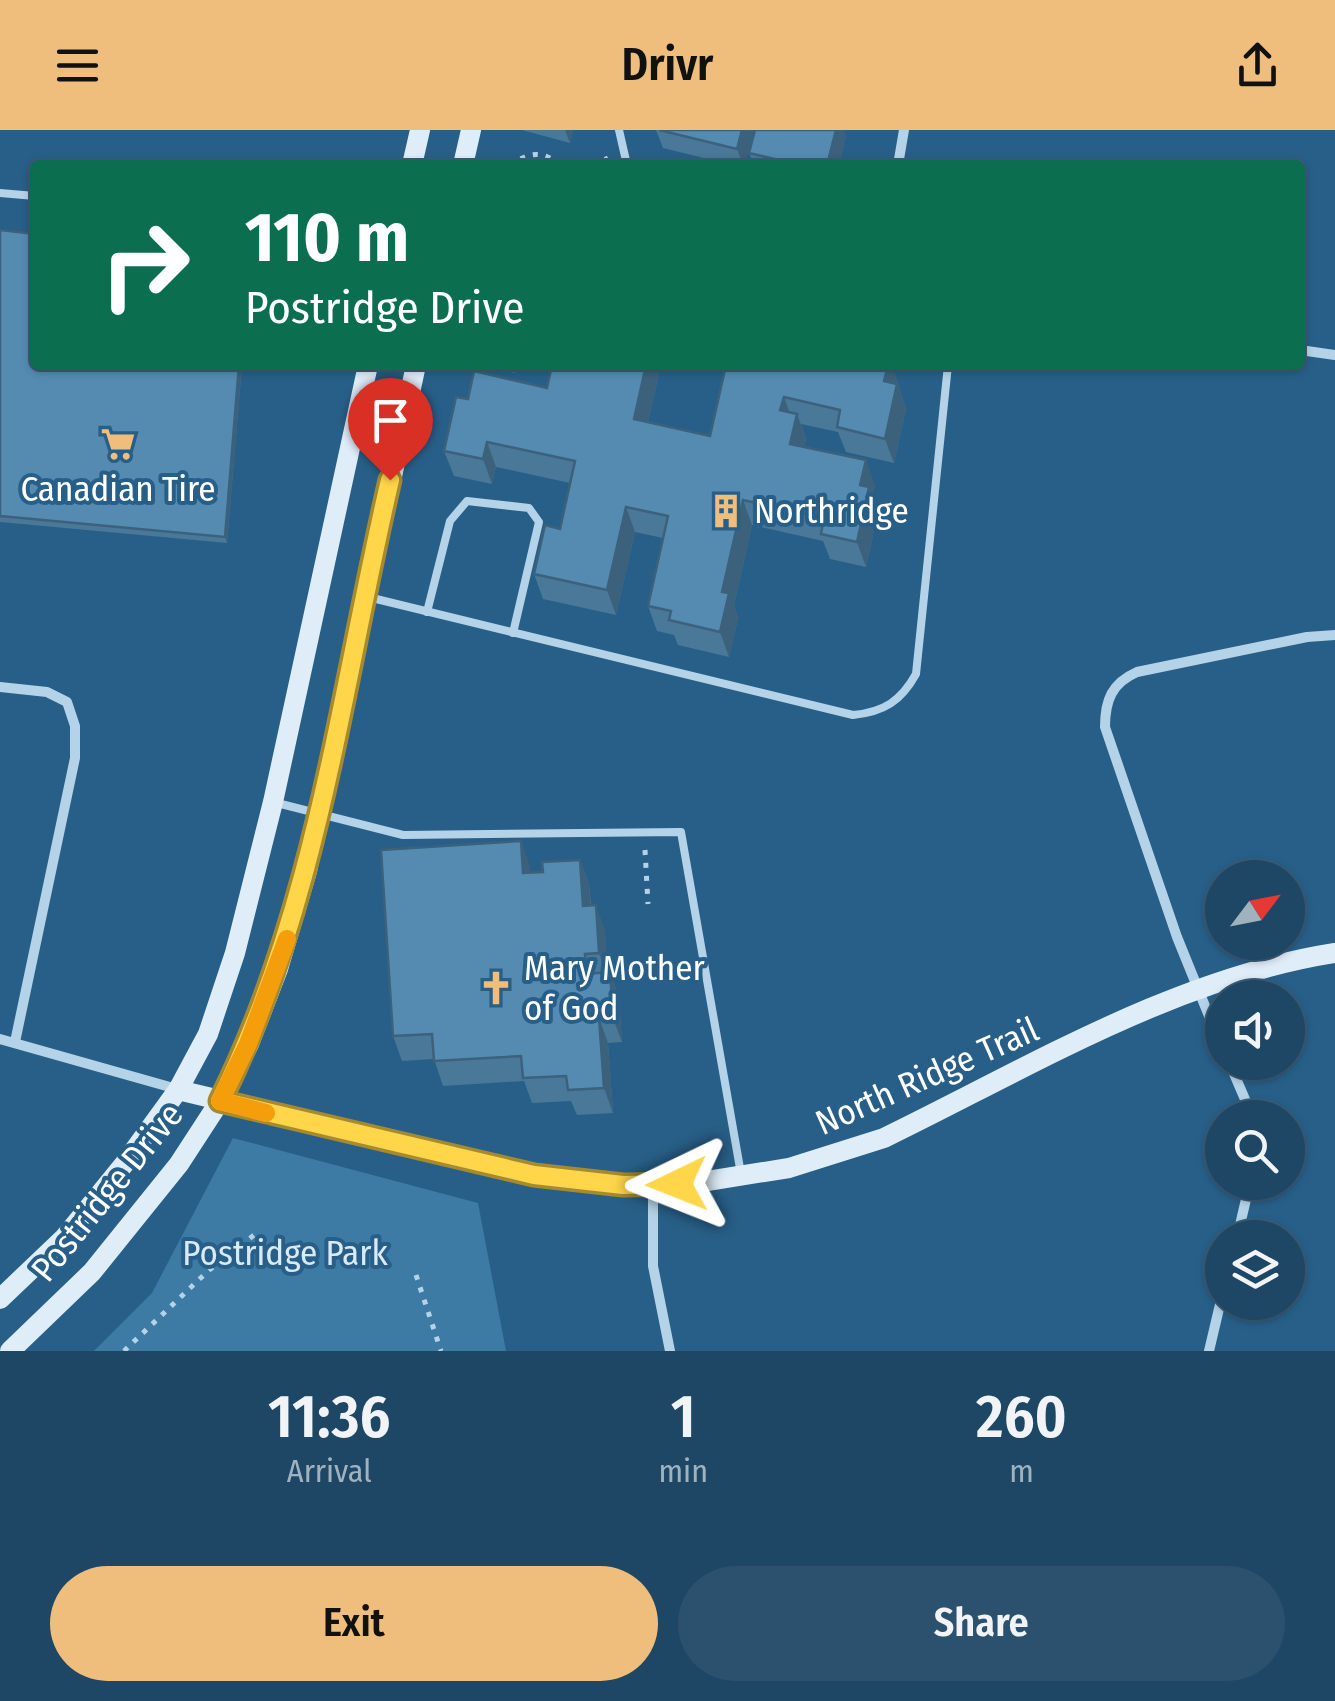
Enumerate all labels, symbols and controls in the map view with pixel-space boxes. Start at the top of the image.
icon: menu [50,38,105,93]
text: Drivr [622,38,713,92]
icon: share [1230,38,1285,93]
text: 110 m [245,196,409,280]
icon: right [80,200,210,330]
text: Postridge Drive [245,281,524,335]
pin [348,378,433,481]
icon: arrive [363,393,418,448]
supermarket icon: Canadian Tire [99,425,137,463]
place label: Canadian Tire [20,468,216,510]
place label: Northridge [754,490,909,532]
building icon: Northridge [707,492,745,530]
north arrow [1205,860,1305,960]
map controls [1205,860,1305,1320]
place label: Mary Mother of God [524,947,705,1029]
church icon: Mary Mother of God [477,969,515,1007]
button: sound [1205,980,1305,1080]
street label: North Ridge Trail [809,1008,1045,1144]
street label: Postridge Drive [22,1094,192,1290]
button: search [1205,1100,1305,1200]
position arrow [625,1132,729,1236]
button: layers [1205,1220,1305,1320]
park label: Postridge Park [182,1232,388,1274]
text: 11:36 [268,1381,390,1453]
text: 1 [671,1381,696,1453]
text: 260 [976,1381,1067,1453]
text: Arrival [287,1452,372,1490]
text: min [659,1452,708,1490]
text: m [1009,1452,1034,1490]
button: Exit [50,1566,658,1681]
button: Share [678,1566,1285,1681]

